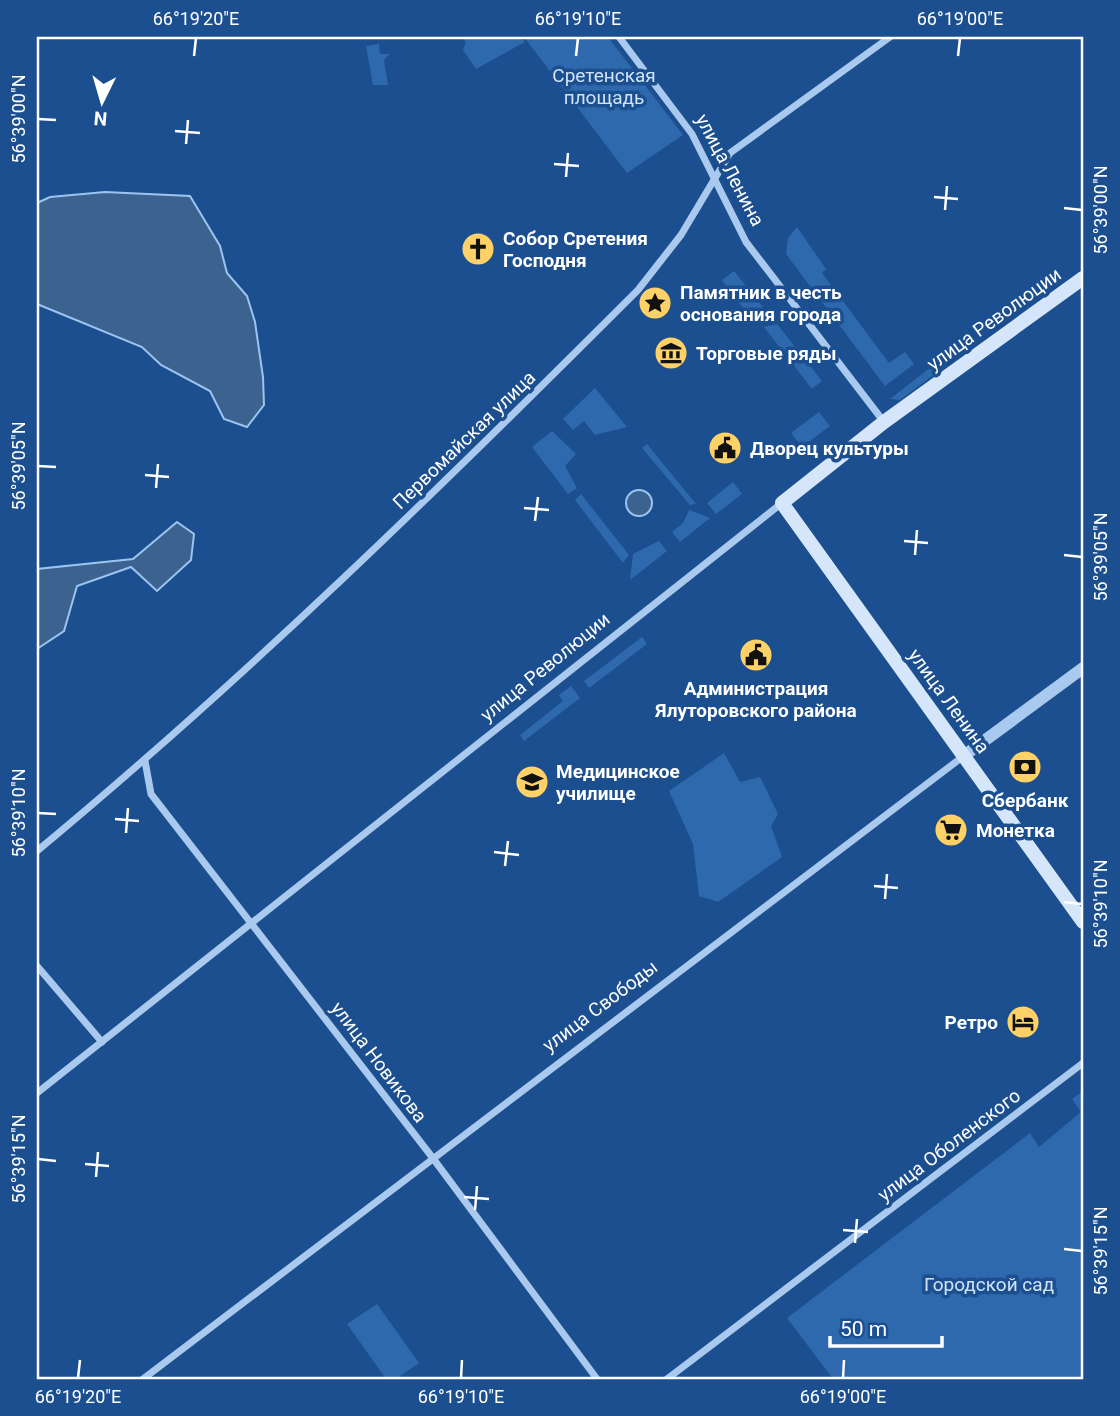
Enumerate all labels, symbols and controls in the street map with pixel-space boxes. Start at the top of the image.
text: 66°19'20"E [153,8,239,29]
text: 66°19'10"E [535,8,621,29]
text: 66°19'00"E [917,8,1003,29]
park label: Сретенская площадь [552,64,656,109]
north arrow [66,66,136,136]
text: 56°39'00"N [8,74,29,164]
text: N [93,106,108,130]
street label: улица Ленина [691,110,769,230]
text: 56°39'00"N [1090,165,1111,255]
place label: Собор Сретения Господня [503,227,648,272]
church icon: Собор Сретения Господня [459,230,497,268]
street label: улица Революции [922,263,1066,375]
place label: Памятник в честь основания города [680,281,842,326]
place icon: Памятник в честь основания города [636,284,674,322]
museum icon: Торговые ряды [652,334,690,372]
place label: Торговые ряды [696,342,837,365]
street label: Первомайская улица [388,366,540,514]
text: 56°39'05"N [8,421,29,511]
public building icon: Дворец культуры [706,429,744,467]
place label: Дворец культуры [750,437,909,460]
text: 56°39'05"N [1090,512,1111,602]
street label: улица Революции [476,608,614,726]
public building icon: Администрация Ялуторовского района [737,636,775,674]
street label: улица Ленина [903,644,995,758]
place label: Администрация Ялуторовского района [654,677,857,722]
bank icon: Сбербанк [1006,748,1044,786]
place label: Медицинское училище [556,760,680,805]
school or university icon: Медицинское училище [513,763,551,801]
text: 56°39'10"N [8,768,29,858]
place label: Сбербанк [982,789,1069,812]
supermarket icon: Монетка [932,811,970,849]
place label: Монетка [976,819,1055,842]
text: 56°39'10"N [1090,859,1111,949]
street label: улица Свободы [538,955,662,1057]
street label: улица Новикова [326,997,432,1127]
hotel icon: Ретро [1004,1003,1042,1041]
place label: Ретро [945,1011,998,1034]
street label: улица Оболенского [873,1084,1025,1206]
text: 56°39'15"N [8,1114,29,1204]
text: 56°39'15"N [1090,1206,1111,1296]
park label: Городской сад [924,1273,1054,1296]
scale bar [830,1304,942,1348]
text: 50 m [840,1317,887,1341]
text: 66°19'20"E [35,1386,121,1407]
text: 66°19'10"E [418,1386,504,1407]
text: 66°19'00"E [800,1386,886,1407]

